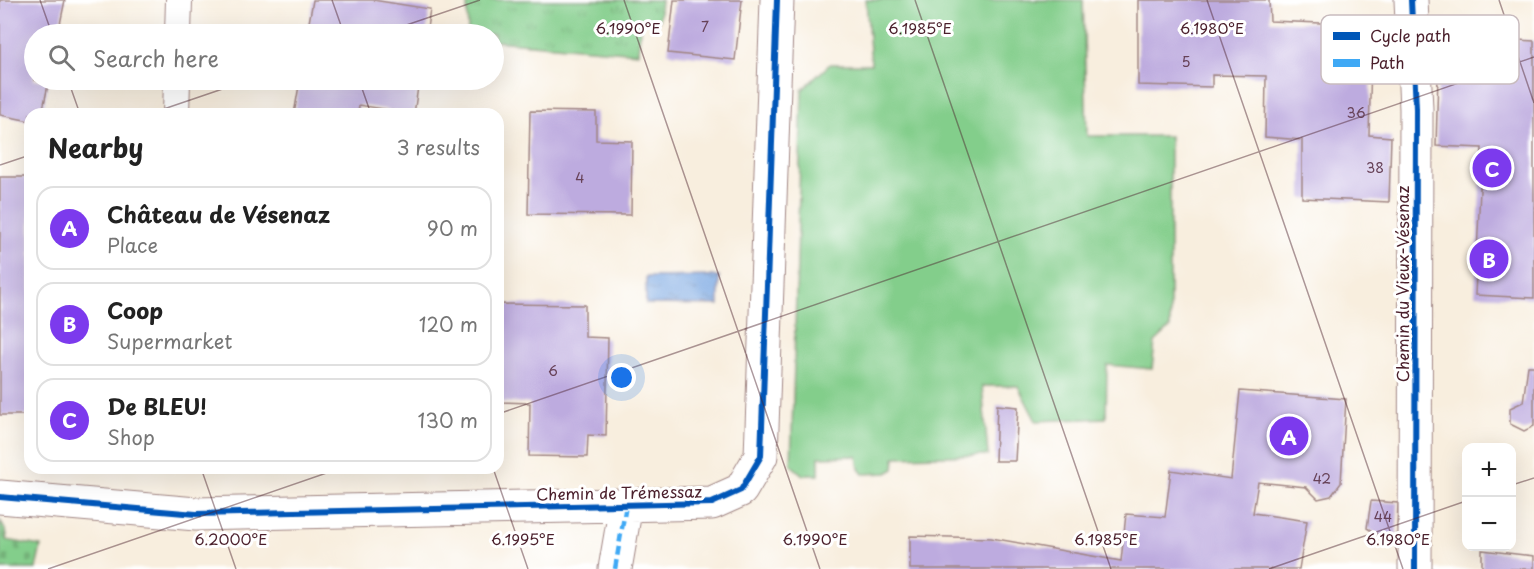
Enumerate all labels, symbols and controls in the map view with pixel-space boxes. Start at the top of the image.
legend [1321,15,1519,84]
text: 6.1990°E [595,16,661,39]
house number: 7 [701,16,709,37]
text: 6.1985°E [888,16,952,39]
text: 6.1980°E [1180,16,1244,39]
text: Cycle path [1370,23,1451,47]
search box [24,24,504,90]
icon: search [45,41,78,74]
text: Search here [93,41,219,74]
text: Path [1370,50,1405,74]
house number: 5 [1181,51,1191,72]
house number: 36 [1346,102,1366,123]
text: Nearby [48,128,143,167]
text: 3 results [397,132,480,162]
pin: C [1472,146,1512,190]
house number: 38 [1366,157,1384,178]
house number: 4 [575,167,585,188]
street label: Chemin du Vieux-Vésenaz [1390,185,1414,382]
text: Château de Vésenaz [107,197,330,230]
text: A [62,213,77,243]
text: 90 m [427,213,478,243]
text: Place [107,230,158,260]
pin: B [1470,236,1508,282]
text: Coop [107,293,163,326]
text: B [63,309,76,339]
text: 120 m [419,309,478,339]
text: Supermarket [107,326,233,356]
house number: 6 [548,360,558,381]
your location [607,363,636,392]
text: De BLEU! [107,389,207,422]
text: C [62,405,77,435]
text: 130 m [418,405,478,435]
pin: A [1270,414,1308,458]
text: Shop [107,422,155,452]
map controls [1462,443,1516,551]
button: + [1462,443,1516,497]
house number: 42 [1313,468,1331,489]
street label: Chemin de Trémessaz [536,479,703,505]
button: − [1462,497,1516,551]
house number: 44 [1374,506,1392,527]
text: 6.2000°E [195,527,267,550]
text: 6.1995°E [491,527,555,550]
text: 6.1990°E [782,527,848,550]
text: 6.1985°E [1074,527,1138,550]
text: 6.1980°E [1366,527,1430,550]

